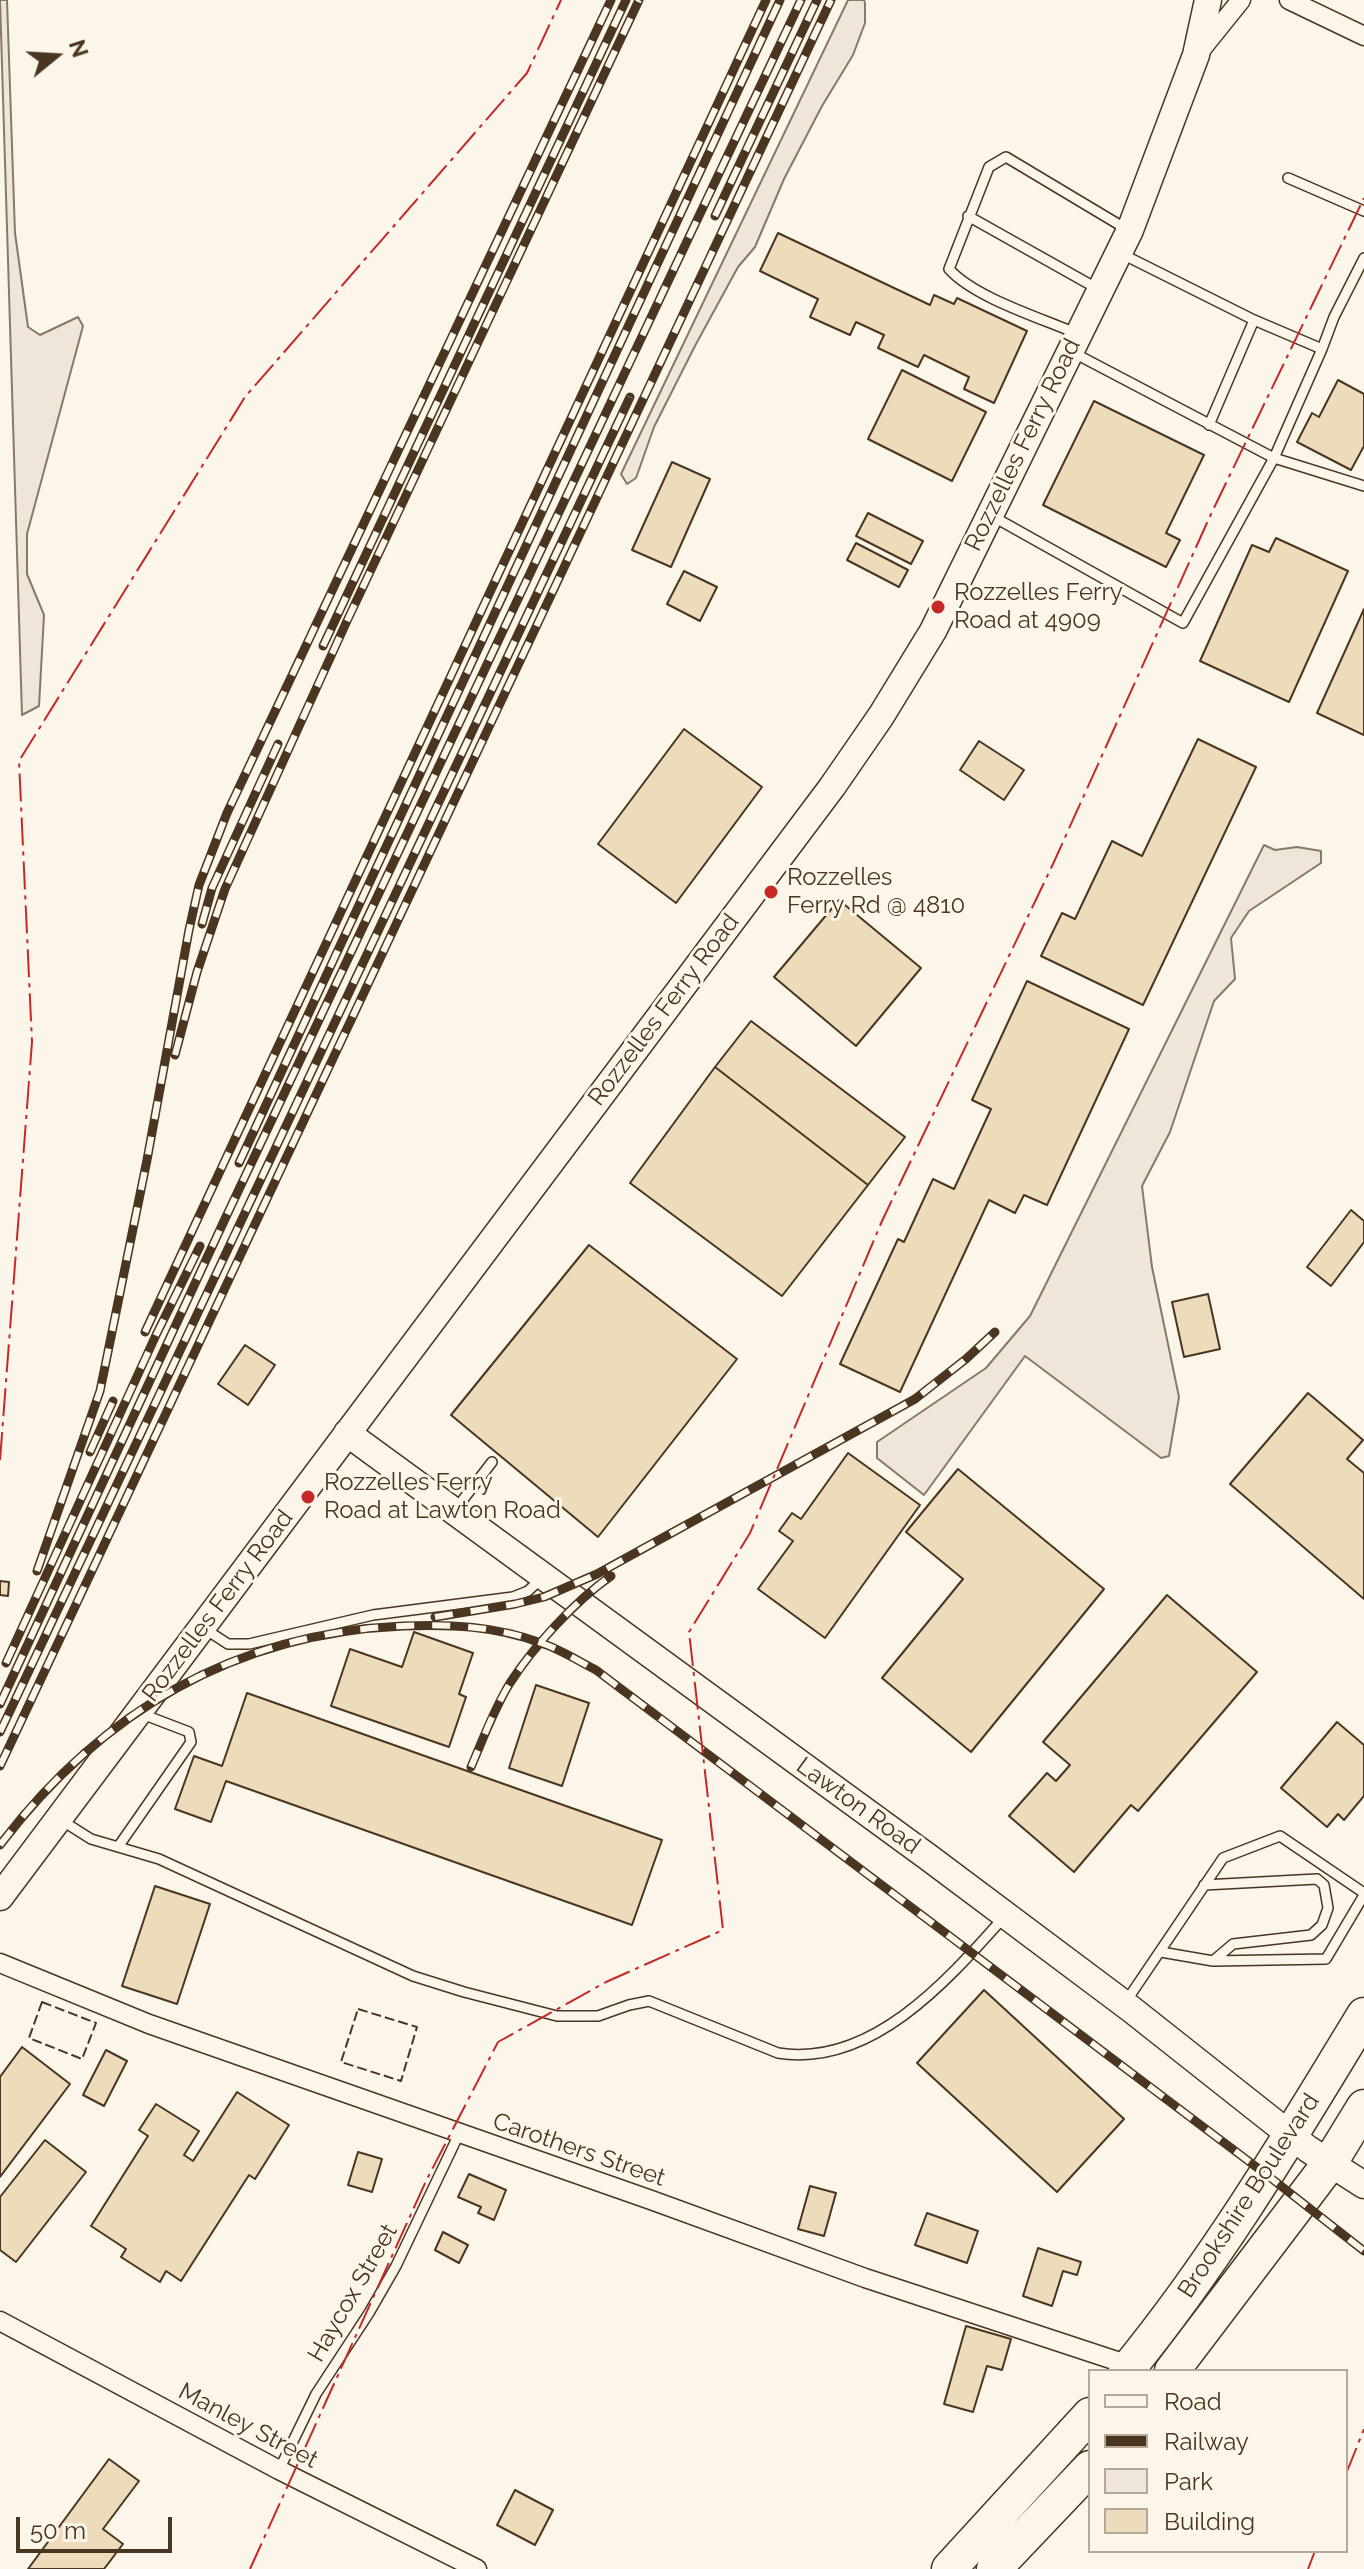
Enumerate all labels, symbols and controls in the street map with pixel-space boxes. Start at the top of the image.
north arrow [16,16,96,96]
text: N [64,37,94,61]
street label: Rozzelles Ferry Road [959,334,1087,556]
place label: Rozzelles Ferry Road at 4909 [954,579,1123,635]
marker: Rozzelles Ferry Road at 4909 [929,598,947,616]
place label: Rozzelles Ferry Rd @ 4810 [787,864,965,920]
marker: Rozzelles Ferry Rd @ 4810 [762,883,780,901]
street label: Rozzelles Ferry Road [583,908,745,1112]
place label: Rozzelles Ferry Road at Lawton Road [324,1469,561,1525]
marker: Rozzelles Ferry Road at Lawton Road [299,1488,317,1506]
street label: Rozzelles Ferry Road [137,1504,299,1708]
street label: Lawton Road [790,1751,926,1861]
street label: Brookshire Boulevard [1172,2088,1326,2304]
street label: Carothers Street [489,2107,669,2193]
street label: Haycox Street [302,2219,404,2367]
legend [1088,2369,1348,2553]
street label: Manley Street [173,2377,323,2475]
text: Road [1164,2387,1222,2416]
text: Railway [1164,2427,1249,2456]
text: Park [1164,2467,1213,2496]
scale bar [20,2501,176,2551]
text: Building [1164,2507,1255,2536]
text: 50 m [30,2516,86,2545]

